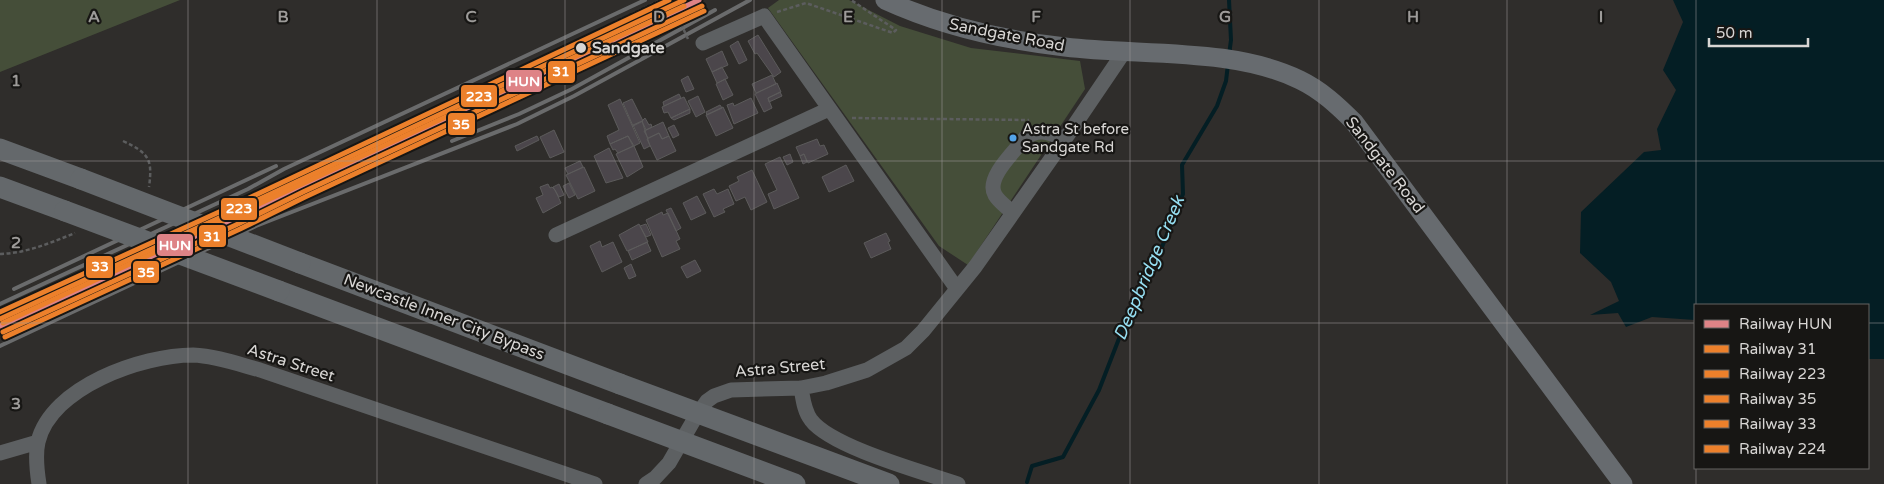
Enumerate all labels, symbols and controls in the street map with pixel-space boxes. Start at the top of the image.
text: A [88,7,100,27]
text: B [277,7,289,27]
text: C [465,7,477,27]
text: D [653,7,665,27]
text: E [843,7,853,27]
text: F [1031,7,1041,27]
text: G [1219,7,1231,27]
text: H [1407,7,1419,27]
text: I [1599,7,1603,27]
street label: Sandgate Road [948,14,1066,56]
scale bar [1709,15,1808,47]
text: 50 m [1716,24,1753,42]
place label: Sandgate [592,38,665,58]
marker: Sandgate [574,41,588,55]
line badge: 31 [547,60,576,84]
text: 31 [552,63,570,80]
line badge: HUN [505,69,543,93]
text: 1 [11,71,21,91]
text: HUN [508,73,540,90]
line badge: 223 [460,84,498,108]
text: 223 [466,88,492,105]
line badge: 35 [447,112,476,136]
street label: Sandgate Road [1341,113,1429,217]
text: 35 [452,116,470,133]
place label: Astra St before Sandgate Rd [1022,120,1129,156]
marker: Astra St before Sandgate Rd [1008,133,1018,143]
water label: Deepbridge Creek [1109,192,1190,343]
line badge: 223 [220,197,258,221]
text: 223 [226,200,252,217]
line badge: 31 [198,224,227,248]
text: 31 [203,228,221,245]
text: 2 [11,233,21,253]
line badge: HUN [156,233,194,257]
text: HUN [159,237,191,254]
line badge: 33 [85,255,114,279]
text: 33 [91,258,109,275]
line badge: 35 [132,260,160,284]
text: 35 [137,264,155,281]
street label: Newcastle Inner City Bypass [341,269,547,365]
legend [1694,304,1869,469]
text: Railway HUN [1739,315,1832,333]
street label: Astra Street [245,339,337,387]
text: Railway 31 [1739,340,1816,358]
street label: Astra Street [734,354,826,382]
text: Railway 223 [1739,365,1826,383]
text: Railway 35 [1739,390,1816,408]
text: 3 [11,394,21,414]
text: Railway 33 [1739,415,1816,433]
text: Railway 224 [1739,440,1826,458]

